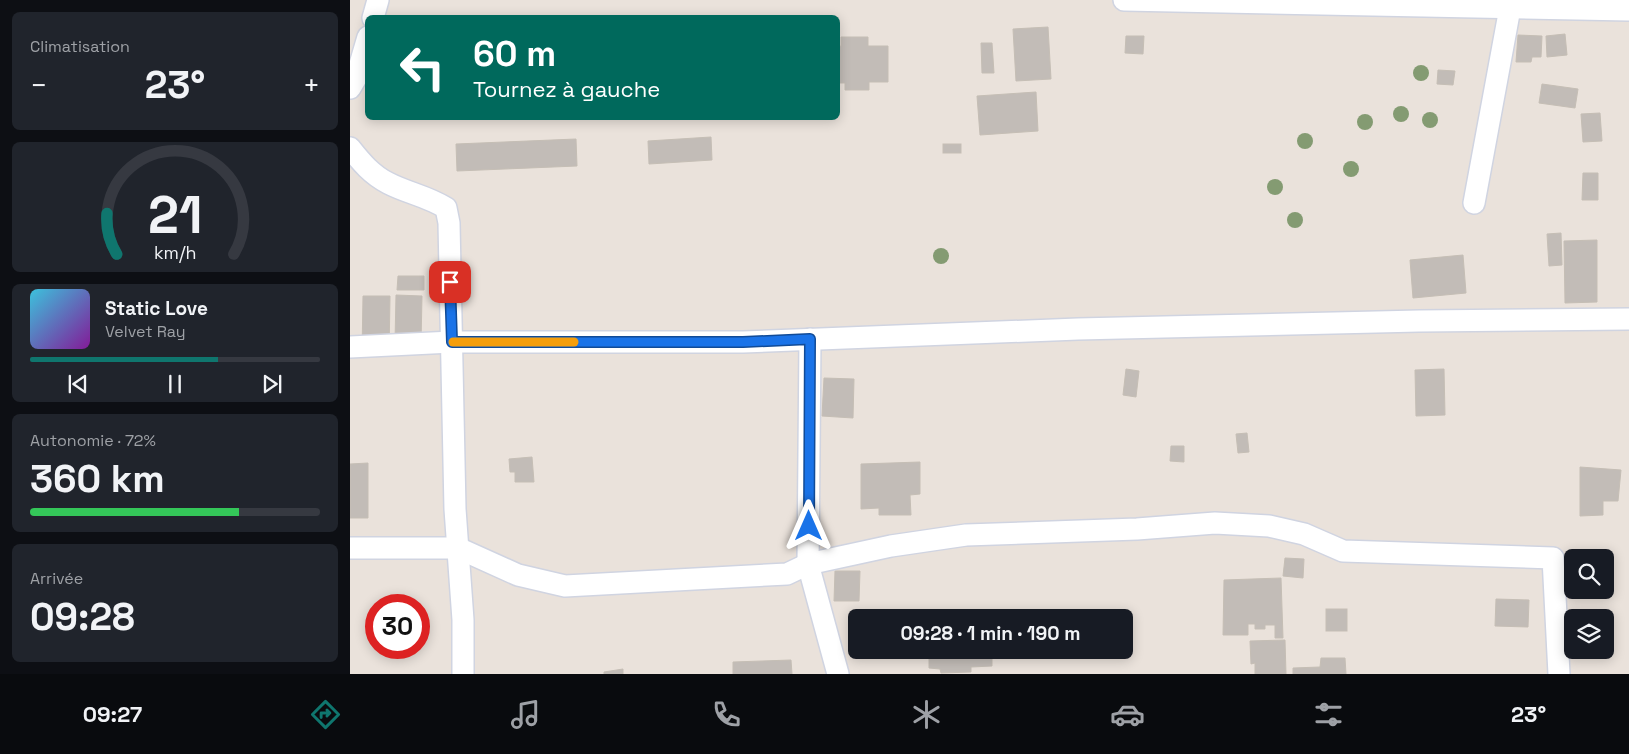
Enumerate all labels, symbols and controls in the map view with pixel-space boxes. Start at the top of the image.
text: 60 m [473,32,556,76]
icon: left [390,35,455,100]
text: Climatisation [30,36,130,57]
text: 23° [145,61,205,109]
text: − [30,67,47,103]
text: + [303,67,320,103]
text: Tournez à gauche [473,75,660,103]
text: 21 [148,182,202,248]
text: km/h [154,241,196,264]
pin [429,261,471,303]
icon: arrive [436,268,464,296]
text: Static Love [105,296,208,321]
text: Velvet Ray [105,321,186,342]
icon: previous [64,370,92,398]
icon: pause [161,370,189,398]
icon: next [258,370,286,398]
text: Autonomie · 72% [30,430,156,451]
text: 360 km [30,455,165,503]
position arrow [782,499,834,551]
map controls [1564,549,1614,659]
button: search [1564,549,1614,599]
text: Arrivée [30,568,83,589]
text: 09:28 [30,593,135,641]
speed limit sign: 30 [365,594,430,659]
button: layers [1564,609,1614,659]
text: 09:28 · 1 min · 190 m [900,621,1081,646]
icon: directions [308,697,343,732]
icon: music [508,697,543,732]
icon: phone [709,697,744,732]
icon: climate [909,697,944,732]
icon: car [1110,697,1145,732]
icon: filters [1311,697,1346,732]
text: 09:27 [83,700,142,728]
text: 23° [1511,700,1546,728]

